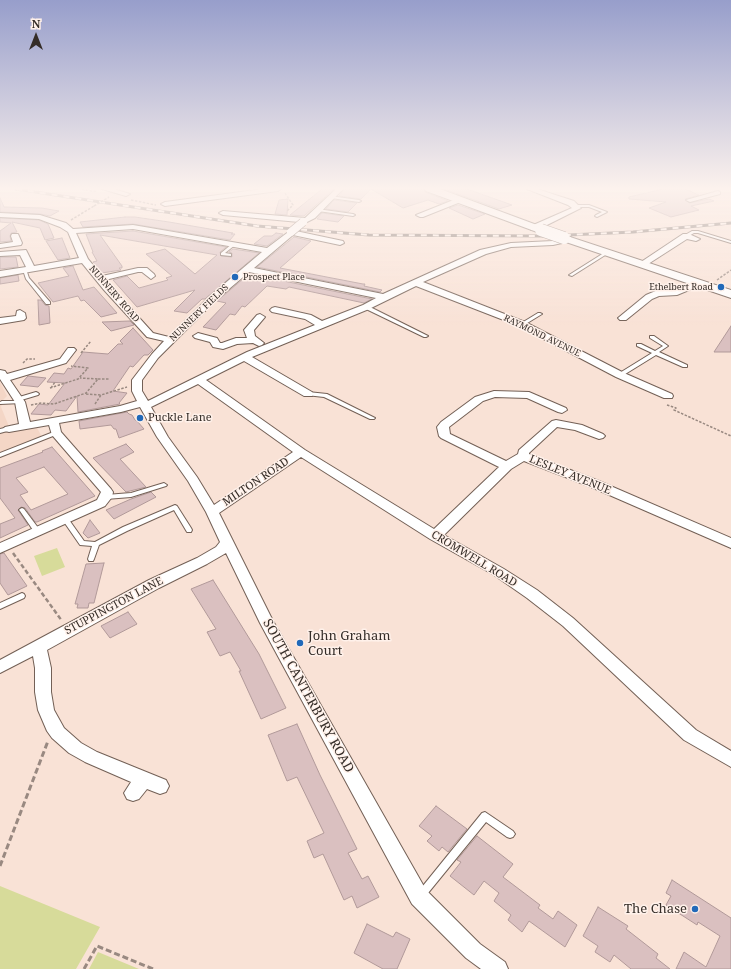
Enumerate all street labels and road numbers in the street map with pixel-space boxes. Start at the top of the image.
street label: NUNNERY ROAD [87,264,141,324]
street label: NUNNERY FIELDS [167,282,231,344]
street label: RAYMOND AVENUE [502,313,582,359]
street label: LESLEY AVENUE [527,453,613,497]
street label: MILTON ROAD [220,455,292,509]
street label: CROMWELL ROAD [429,528,519,590]
street label: STUPPINGTON LANE [63,574,165,638]
street label: SOUTH CANTERBURY ROAD [259,617,357,775]

